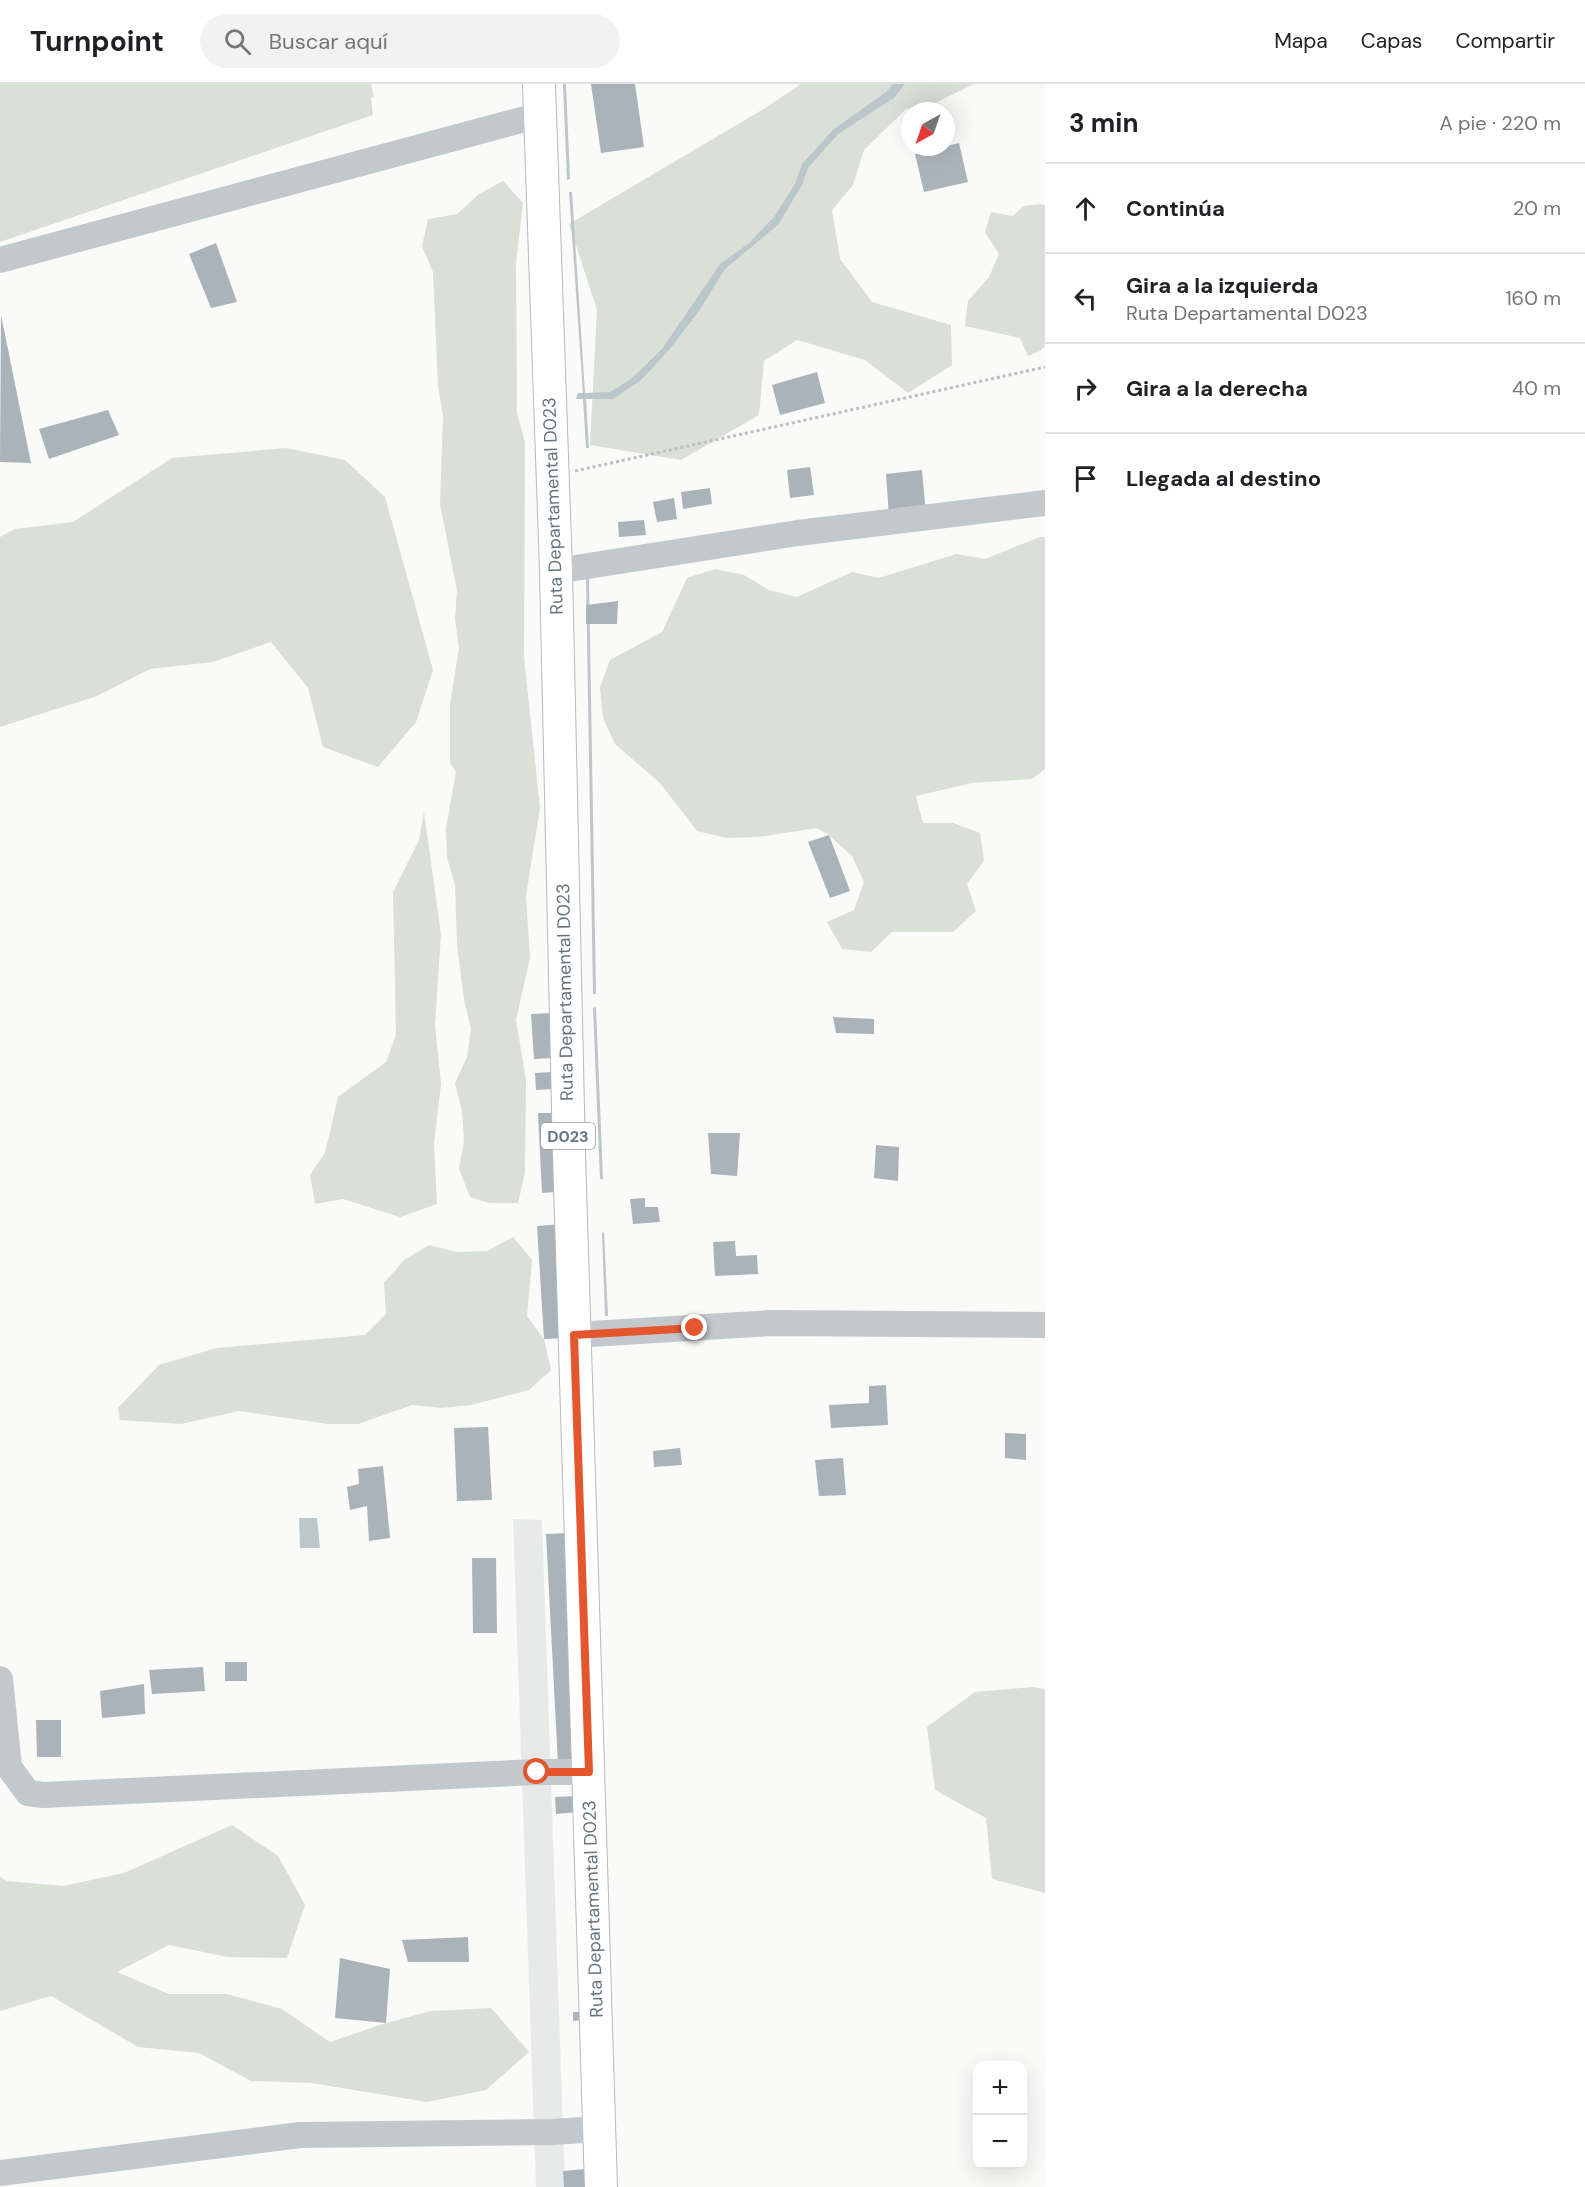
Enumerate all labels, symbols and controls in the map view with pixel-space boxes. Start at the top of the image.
search box [200,14,620,68]
text: Turnpoint [30,23,164,60]
icon: search [221,25,254,58]
text: Buscar aquí [269,27,388,56]
text: Mapa [1274,27,1328,55]
text: Capas [1361,27,1422,55]
text: Compartir [1455,27,1555,55]
north arrow [901,102,955,156]
text: 3 min [1069,106,1138,140]
text: A pie · 220 m [1439,110,1561,136]
icon: ahead [1069,192,1102,225]
text: Continúa [1126,194,1225,223]
text: 20 m [1513,195,1561,221]
text: Gira a la izquierda [1126,271,1318,300]
icon: left [1069,282,1102,315]
text: 160 m [1505,285,1561,311]
text: Ruta Departamental D023 [1126,300,1368,326]
icon: right [1069,372,1102,405]
text: Gira a la derecha [1126,374,1308,403]
text: 40 m [1512,375,1561,401]
street label: Ruta Departamental D023 [537,397,569,615]
icon: arrive [1069,462,1102,495]
text: Llegada al destino [1126,464,1321,493]
street label: Ruta Departamental D023 [551,883,579,1101]
road number: D023 [541,1123,595,1149]
route end [681,1314,707,1340]
route start [523,1758,549,1784]
street label: Ruta Departamental D023 [577,1800,609,2018]
map controls [973,2061,1027,2169]
button: + [973,2061,1027,2115]
button: − [973,2115,1027,2169]

